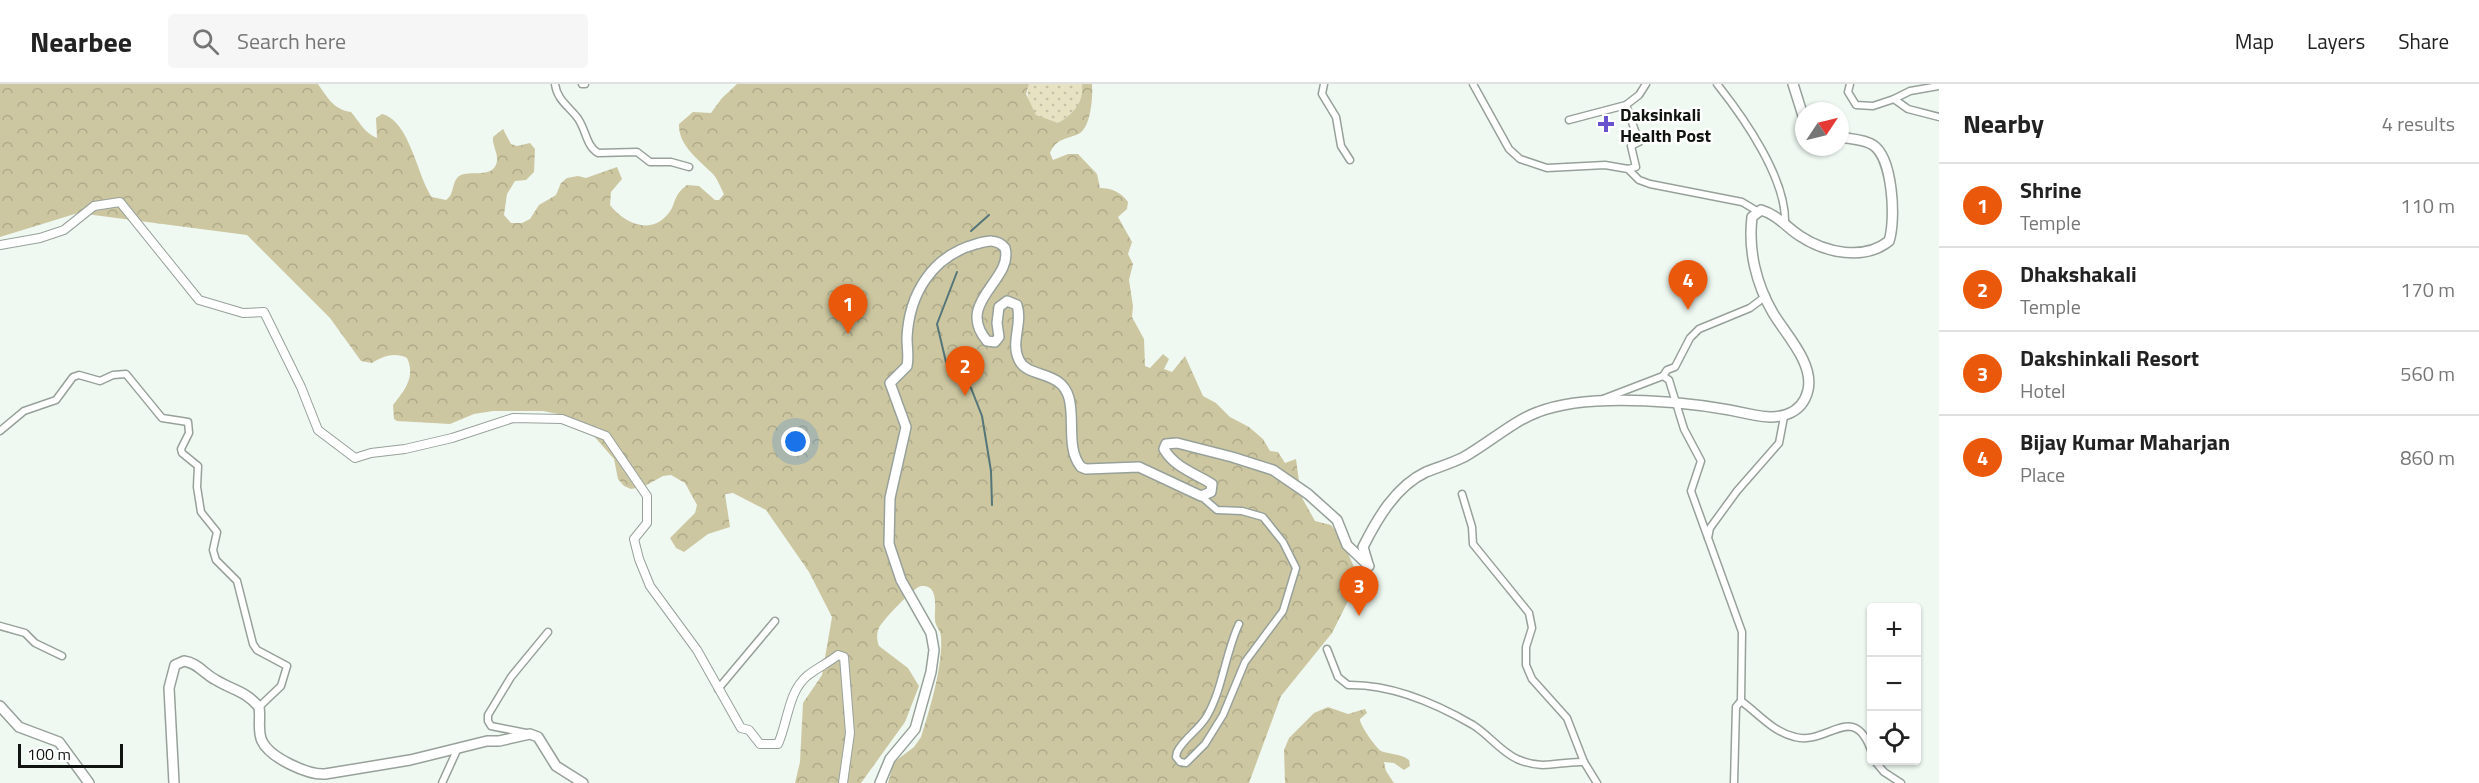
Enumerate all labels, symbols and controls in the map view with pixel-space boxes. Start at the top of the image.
search box [168,14,588,68]
text: Nearbee [30,20,132,63]
text: Search here [237,24,346,58]
icon: search [189,25,222,58]
text: Map [2235,25,2274,57]
text: Layers [2307,25,2365,57]
text: Share [2398,25,2449,57]
place label: Daksinkali Health Post [1620,101,1711,149]
north arrow [1795,102,1849,156]
text: Nearby [1963,104,2044,143]
text: 4 results [2382,108,2455,139]
marker: Daksinkali Health Post [1597,115,1615,133]
text: Shrine [2020,173,2081,207]
text: 1 [1977,190,1988,221]
text: 110 m [2400,190,2455,221]
text: Temple [2020,207,2081,238]
text: Dhakshakali [2020,257,2137,291]
pin: 4 [1668,260,1708,310]
text: 2 [1977,274,1988,305]
text: 170 m [2400,274,2455,305]
pin: 1 [828,284,868,334]
text: Temple [2020,291,2081,322]
text: Dakshinkali Resort [2020,341,2199,375]
pin: 2 [946,346,984,396]
text: 3 [1977,358,1988,389]
text: 560 m [2400,358,2455,389]
text: Hotel [2020,375,2066,406]
text: Bijay Kumar Maharjan [2020,425,2230,459]
your location [781,427,810,456]
text: 4 [1977,442,1988,473]
text: 860 m [2400,442,2455,473]
text: Place [2020,459,2065,490]
pin: 3 [1340,566,1378,616]
map controls [1867,603,1921,765]
button: + [1867,603,1921,657]
button: − [1867,657,1921,711]
button: locate [1867,711,1921,765]
scale bar [18,741,123,768]
text: 100 m [27,742,71,766]

